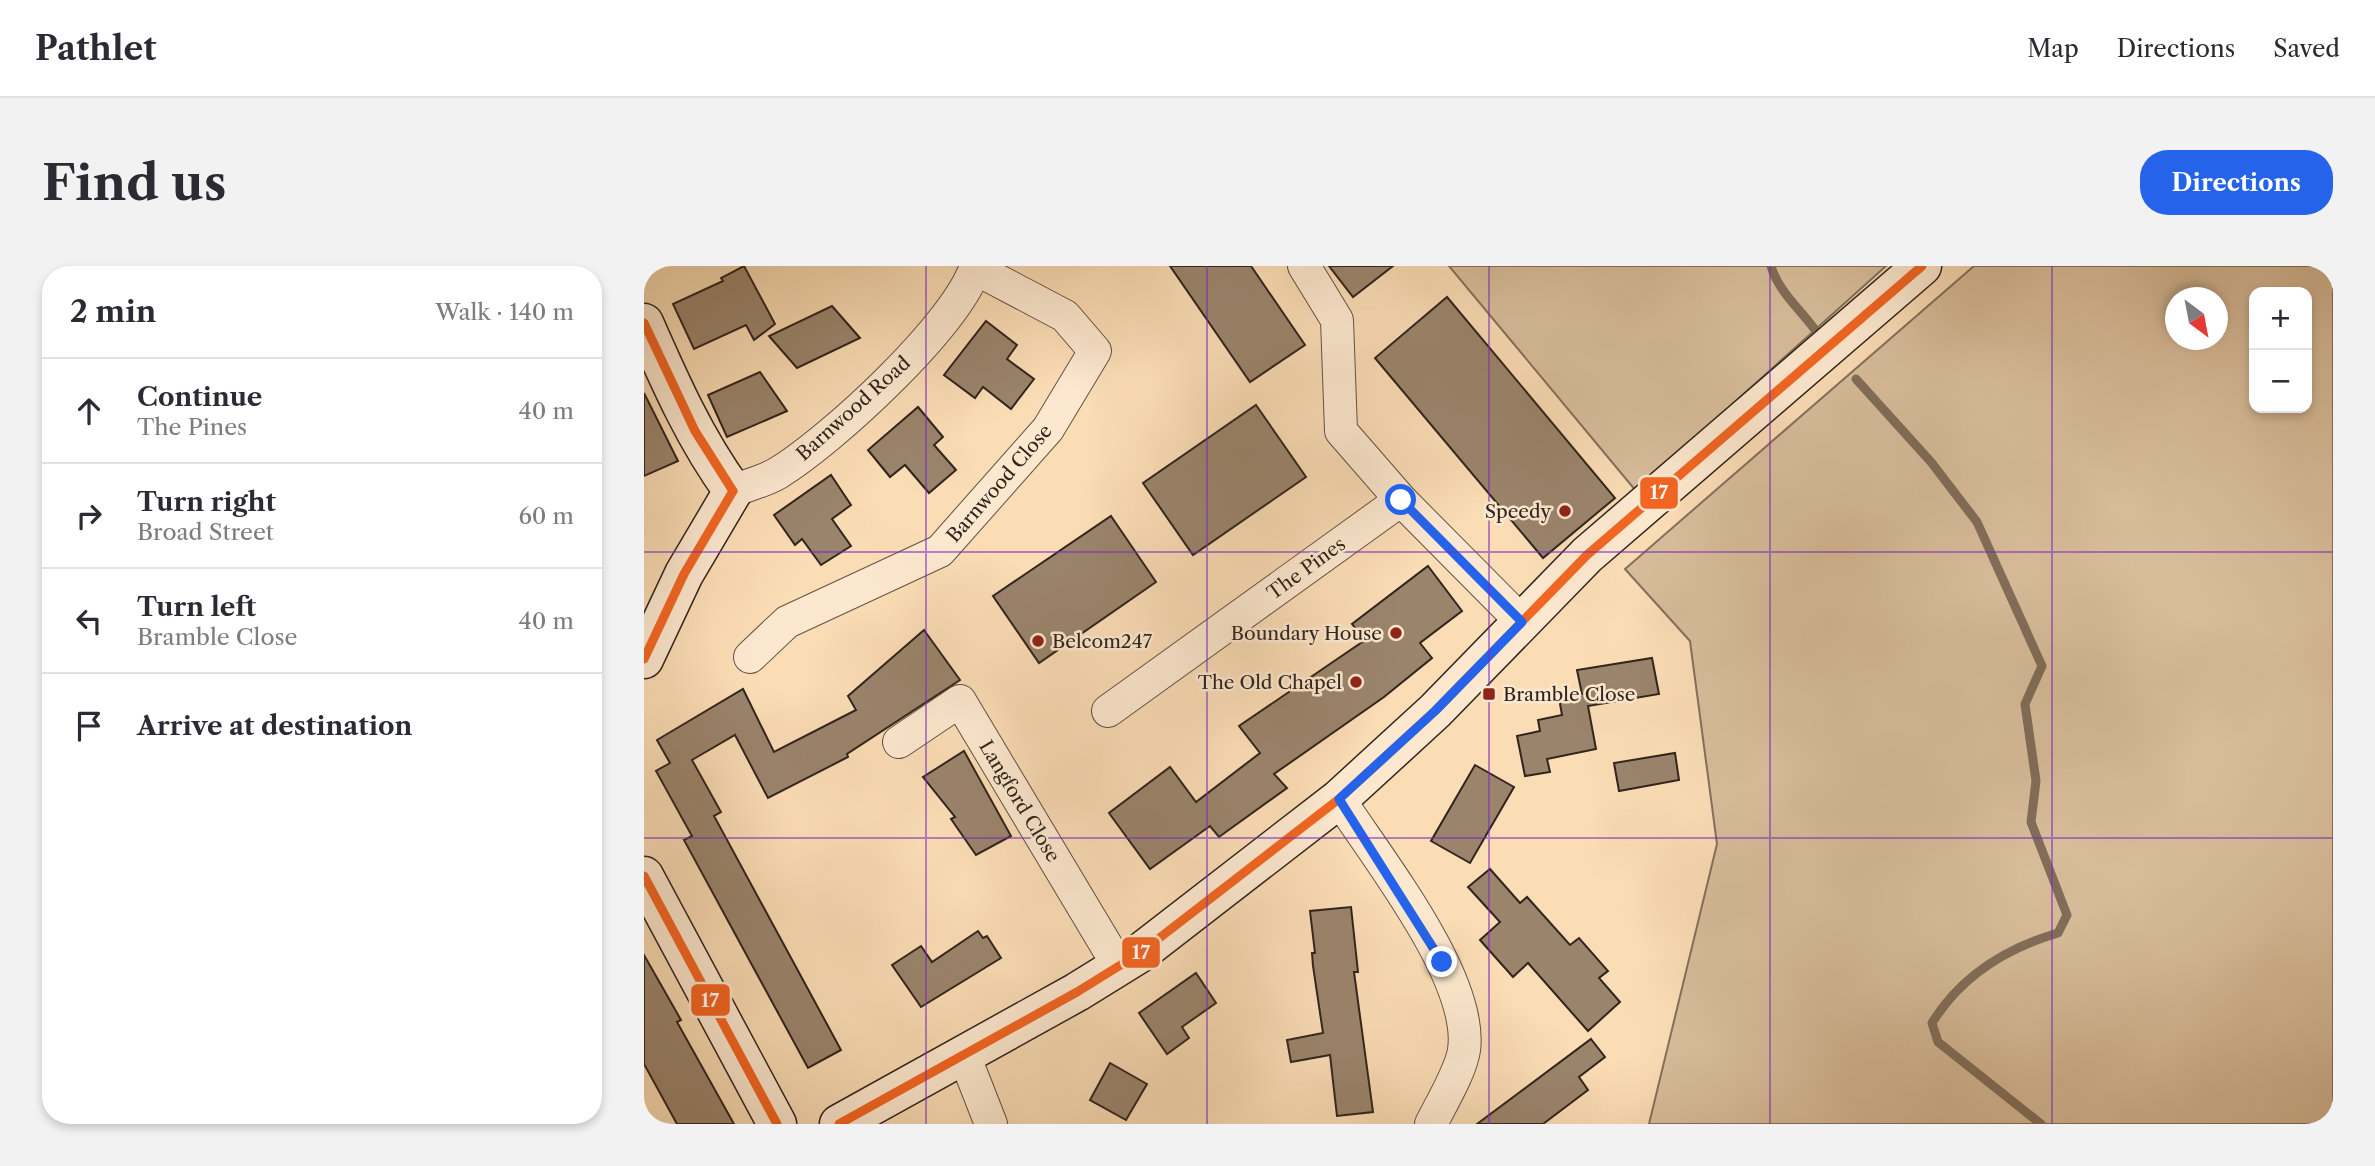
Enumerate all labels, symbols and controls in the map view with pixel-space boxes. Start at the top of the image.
text: Pathlet [35,28,157,69]
text: Map [2027,34,2079,63]
text: Directions [2117,34,2235,63]
text: Saved [2273,34,2340,63]
button: Directions [2140,150,2333,215]
text: Find us [42,152,226,213]
north arrow [2165,287,2228,350]
map controls [2249,287,2312,413]
button: + [2249,287,2312,350]
text: 2 min [70,293,156,330]
text: Walk · 140 m [435,298,574,326]
button: − [2249,350,2312,413]
street label: Barnwood Road [792,351,915,465]
text: Continue [137,381,262,413]
icon: ahead [70,392,108,430]
text: 40 m [519,397,574,425]
text: The Pines [137,413,247,441]
street label: Barnwood Close [942,420,1057,547]
line badge: 17 [1639,476,1679,510]
text: 17 [1650,481,1668,504]
route start [1385,484,1416,515]
text: Turn right [137,486,276,518]
icon: right [70,497,108,535]
place label: Speedy [1485,500,1551,523]
text: 60 m [518,502,574,530]
marker: Speedy [1557,503,1573,519]
text: Broad Street [137,518,274,546]
street label: The Pines [1263,532,1350,604]
text: Turn left [137,591,256,623]
icon: left [70,602,108,640]
text: 40 m [519,607,574,635]
place label: Boundary House [1231,622,1382,645]
text: Bramble Close [137,623,297,651]
marker: Boundary House [1388,625,1404,641]
place label: Belcom247 [1052,630,1153,653]
marker: Belcom247 [1030,633,1046,649]
place label: The Old Chapel [1198,671,1342,694]
marker: The Old Chapel [1348,674,1364,690]
place label: Bramble Close [1503,683,1636,706]
marker: Bramble Close [1481,686,1497,702]
icon: arrive [70,707,108,745]
text: Arrive at destination [137,710,412,742]
street label: Langford Close [974,736,1065,866]
line badge: 17 [1121,936,1161,969]
text: 17 [1132,941,1150,964]
route end [1426,946,1457,977]
line badge: 17 [690,983,731,1017]
text: 17 [701,989,719,1012]

